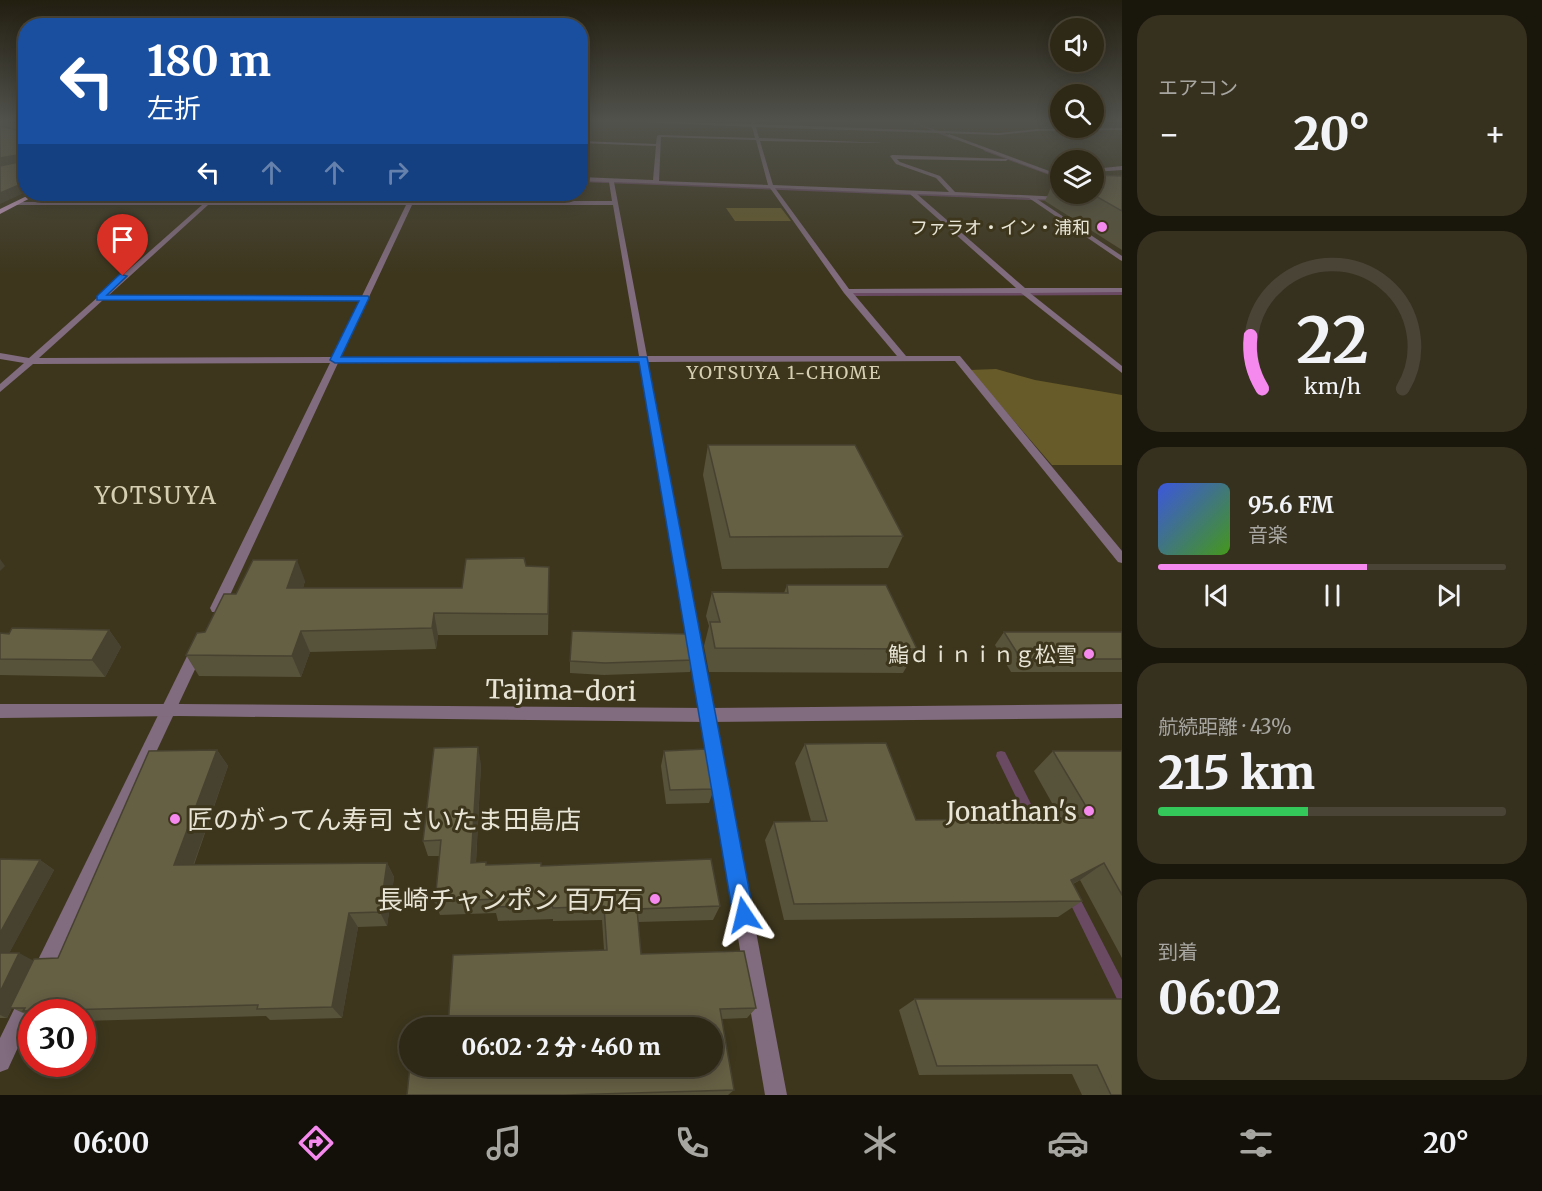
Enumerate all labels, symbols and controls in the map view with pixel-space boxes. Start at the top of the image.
map controls [1050,18,1104,204]
button: sound [1050,18,1104,72]
text: 180 m [147,35,271,87]
icon: left [48,42,126,120]
text: エアコン [1158,75,1238,100]
button: search [1050,84,1104,138]
text: 左折 [147,91,201,125]
text: 20° [1294,106,1370,162]
text: − [1158,114,1180,155]
text: + [1484,114,1506,155]
button: layers [1050,150,1104,204]
icon: left [192,156,225,189]
icon: ahead [255,156,288,189]
icon: ahead [318,156,351,189]
icon: right [381,156,414,189]
pin [97,214,148,276]
place label: ファラオ・イン・浦和 [910,216,1090,239]
marker: ファラオ・イン・浦和 [1095,220,1109,234]
icon: arrive [106,223,139,256]
text: 22 [1296,302,1368,380]
district label: YOTSUYA 1-CHOME [685,361,882,384]
text: km/h [1304,373,1360,400]
district label: YOTSUYA [94,480,218,511]
text: 95.6 FM [1248,491,1334,519]
text: 音楽 [1248,522,1288,547]
icon: previous [1200,579,1233,612]
icon: pause [1316,579,1349,612]
icon: next [1432,579,1465,612]
place label: 鮨ｄｉｎｉｎｇ松雪 [888,641,1077,668]
marker: 鮨ｄｉｎｉｎｇ松雪 [1082,647,1096,661]
street label: Tajima-dori [485,672,637,708]
text: 航続距離 · 43% [1158,714,1292,739]
text: 215 km [1158,745,1315,801]
place label: Jonathan's [945,795,1077,828]
place label: 匠のがってん寿司 さいたま田島店 [187,803,581,836]
marker: Jonathan's [1082,804,1096,818]
marker: 匠のがってん寿司 さいたま田島店 [168,812,182,826]
place label: 長崎チャンポン 百万石 [377,883,643,916]
position arrow [712,883,776,947]
marker: 長崎チャンポン 百万石 [648,892,662,906]
text: 到着 [1158,939,1198,964]
text: 06:02 [1158,970,1281,1026]
speed limit sign: 30 [18,999,96,1077]
text: 06:02 · 2 分 · 460 m [461,1033,661,1061]
icon: directions [295,1122,337,1164]
icon: music [483,1122,525,1164]
icon: phone [671,1122,713,1164]
icon: climate [859,1122,901,1164]
icon: car [1047,1122,1089,1164]
icon: filters [1235,1122,1277,1164]
text: 06:00 [73,1126,149,1160]
text: 20° [1423,1126,1469,1160]

